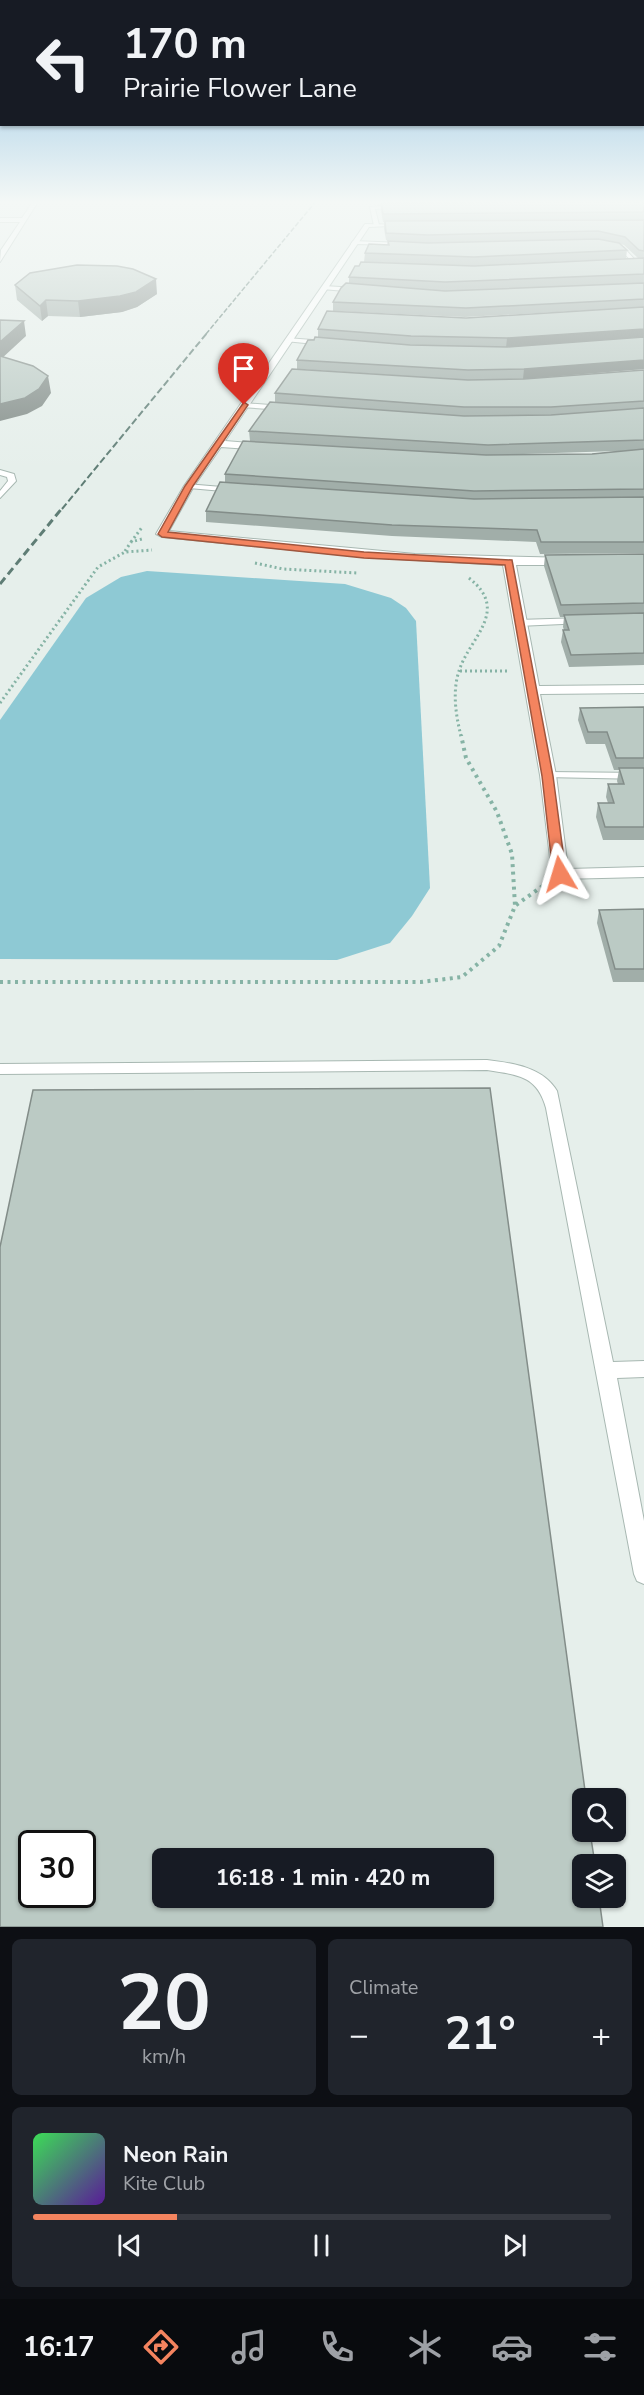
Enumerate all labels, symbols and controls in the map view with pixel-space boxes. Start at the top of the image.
text: 170 m [123,16,247,73]
icon: left [24,24,102,102]
text: Prairie Flower Lane [123,70,357,107]
pin [218,343,269,405]
icon: arrive [227,352,260,385]
position arrow [528,842,592,906]
map controls [572,1788,626,1908]
button: search [572,1788,626,1842]
speed limit sign: 30 [18,1830,96,1908]
button: layers [572,1854,626,1908]
text: 16:18 · 1 min · 420 m [216,1863,430,1893]
text: 20 [117,1950,211,2057]
text: Climate [349,1974,418,2001]
text: 21° [444,2004,516,2065]
text: − [349,2013,369,2058]
text: + [591,2013,611,2058]
text: km/h [142,2043,186,2070]
text: Neon Rain [123,2140,228,2170]
text: Kite Club [123,2170,205,2197]
icon: previous [113,2229,146,2262]
icon: pause [305,2229,338,2262]
icon: next [498,2229,531,2262]
icon: directions [140,2326,182,2368]
icon: music [228,2326,270,2368]
icon: phone [316,2326,358,2368]
icon: climate [404,2326,446,2368]
icon: car [491,2326,533,2368]
icon: filters [579,2326,621,2368]
text: 16:17 [23,2329,94,2366]

